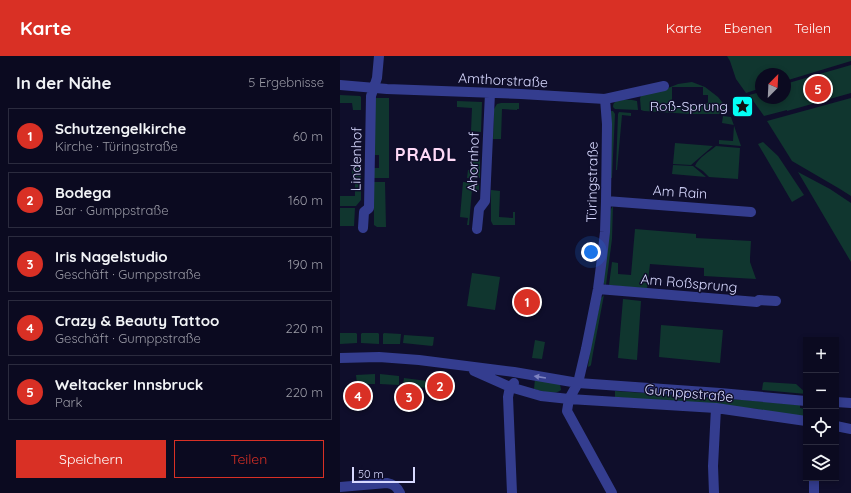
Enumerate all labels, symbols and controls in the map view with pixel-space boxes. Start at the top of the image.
text: Karte [20,16,72,40]
text: Karte [666,19,702,37]
text: Ebenen [724,19,772,37]
text: Teilen [794,19,831,37]
north arrow [755,68,791,104]
street label: Amthorstraße [458,69,548,91]
text: In der Nähe [16,72,112,93]
text: 5 Ergebnisse [248,74,324,90]
pin: 5 [805,74,831,104]
place icon: Roß-Sprung [730,93,756,119]
place label: Roß-Sprung [650,97,728,115]
text: Schutzengelkirche [55,119,186,138]
street label: Lindenhof [346,127,366,191]
text: 1 [27,128,33,144]
text: 60 m [293,128,323,144]
street label: Ahornhof [463,132,483,192]
text: Kirche · Türingstraße [55,138,178,154]
street label: Türingstraße [582,141,602,223]
district label: PRADL [395,143,457,166]
street label: Am Rain [652,181,708,203]
text: Bodega [55,183,111,202]
text: 2 [26,192,34,208]
text: 160 m [288,192,323,208]
text: Bar · Gumppstraße [55,202,168,218]
your location [581,242,601,262]
text: Iris Nagelstudio [55,247,168,266]
text: 3 [27,256,33,272]
text: 190 m [288,256,323,272]
text: Geschäft · Gumppstraße [55,266,201,282]
street label: Am Roßsprung [640,270,738,296]
pin: 1 [514,287,540,317]
text: Crazy & Beauty Tattoo [55,311,219,330]
text: 4 [26,320,34,336]
text: 220 m [285,320,323,336]
text: Geschäft · Gumppstraße [55,330,201,346]
map controls [803,337,839,481]
button: + [803,337,839,373]
pin: 2 [427,371,453,401]
button: − [803,373,839,409]
one-way arrow [533,374,546,380]
text: Weltacker Innsbruck [55,375,203,394]
street label: Gumppstraße [644,380,734,406]
pin: 4 [345,381,371,411]
pin: 3 [396,382,422,412]
text: 5 [26,384,34,400]
text: 220 m [285,384,323,400]
text: Park [55,394,83,410]
button: locate [803,409,839,445]
button: Speichern [16,440,166,478]
button: Teilen [174,440,324,478]
button: layers [803,445,839,481]
scale bar [352,465,415,484]
text: 50 m [358,467,384,481]

